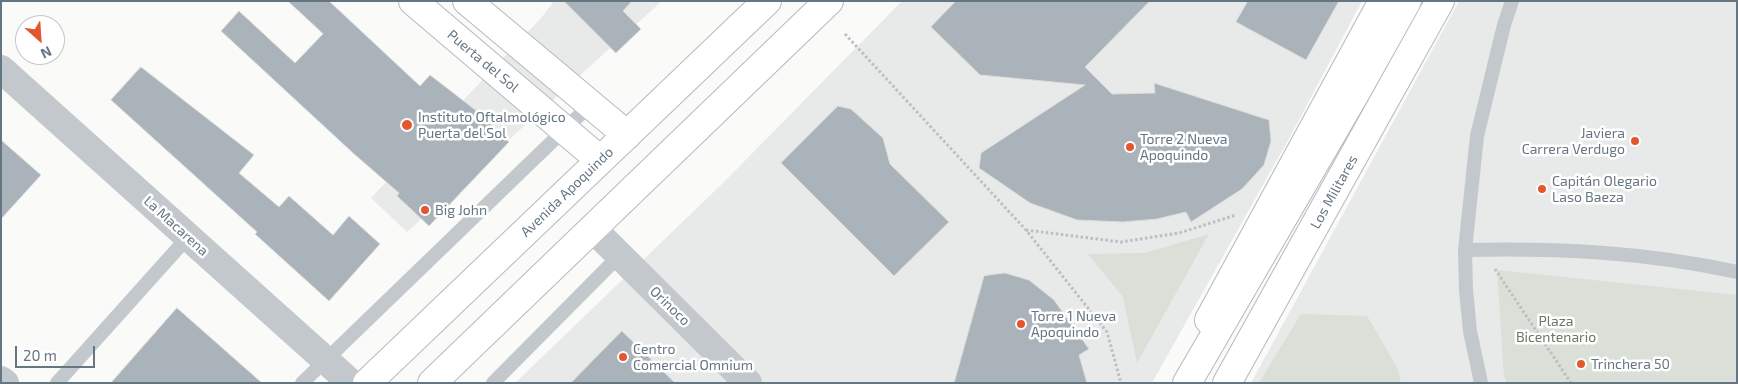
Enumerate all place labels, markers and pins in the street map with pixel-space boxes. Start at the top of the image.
place label: Instituto Oftalmológico Puerta del Sol [418,109,566,142]
marker: Instituto Oftalmológico Puerta del Sol [400,118,414,132]
place label: Javiera Carrera Verdugo [1522,125,1625,158]
place label: Torre 2 Nueva Apoquindo [1140,131,1228,164]
marker: Javiera Carrera Verdugo [1629,135,1641,147]
marker: Torre 2 Nueva Apoquindo [1124,141,1136,153]
place label: Capitán Olegario Laso Baeza [1552,173,1657,206]
marker: Capitán Olegario Laso Baeza [1536,183,1548,195]
place label: Big John [435,202,487,218]
marker: Big John [419,204,431,216]
place label: Torre 1 Nueva Apoquindo [1031,308,1116,341]
marker: Torre 1 Nueva Apoquindo [1015,318,1027,330]
place label: Centro Comercial Omnium [633,341,753,374]
marker: Centro Comercial Omnium [617,351,629,363]
place label: Trinchera 50 [1591,356,1670,372]
marker: Trinchera 50 [1575,358,1587,370]

